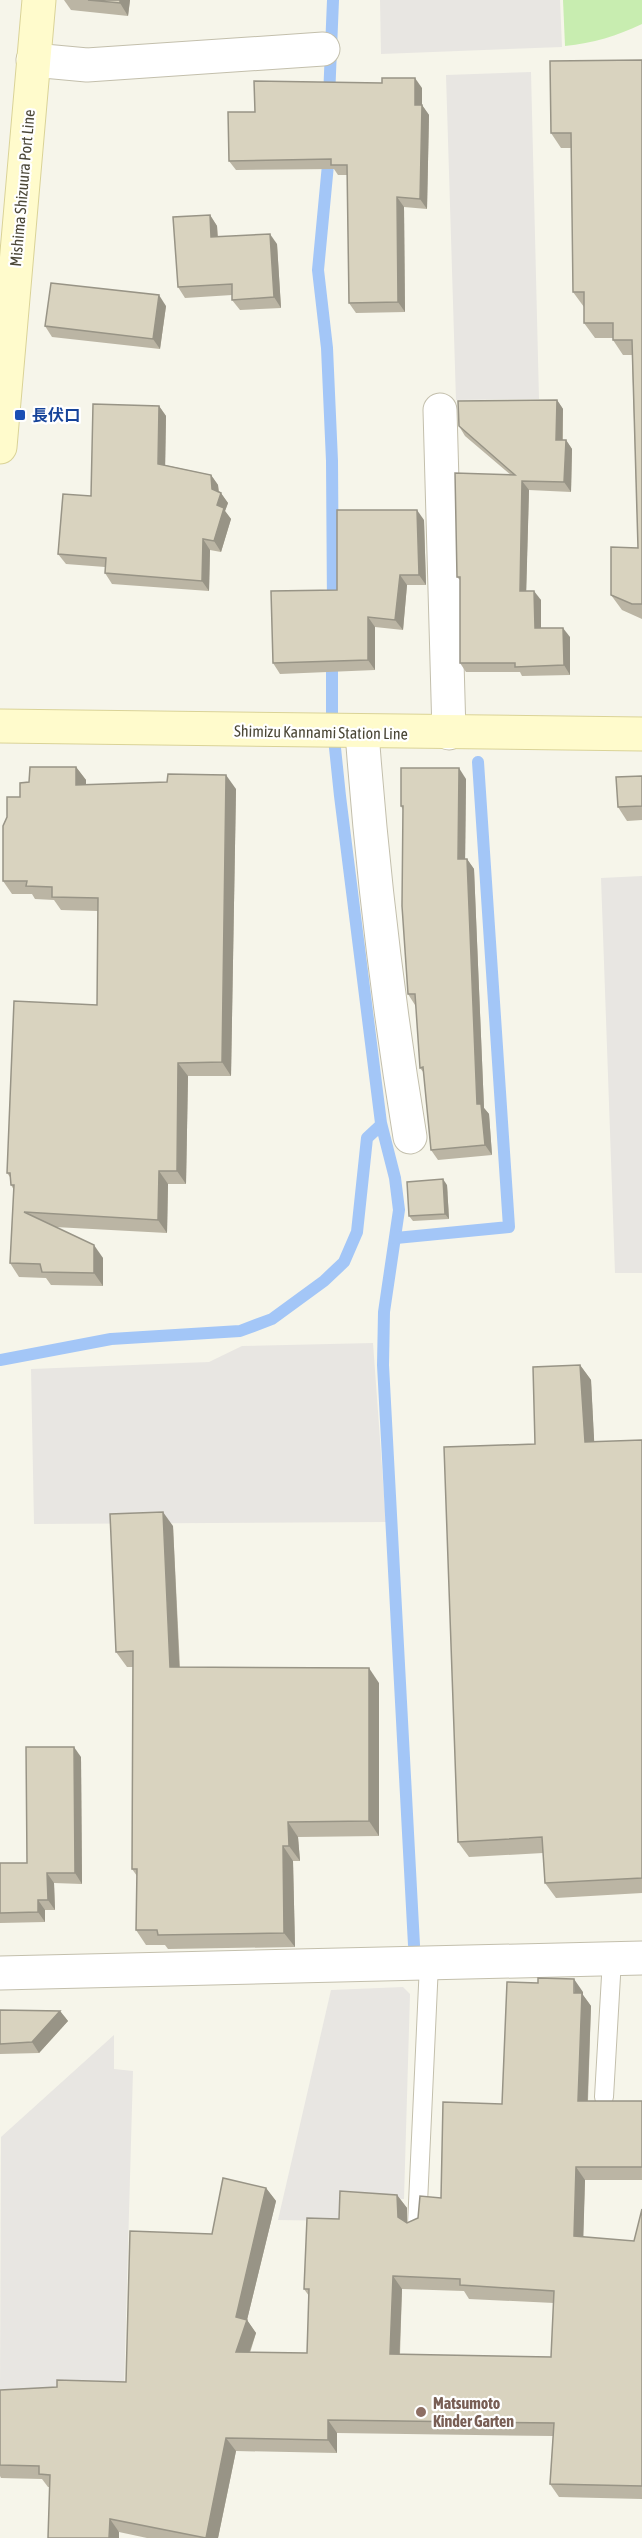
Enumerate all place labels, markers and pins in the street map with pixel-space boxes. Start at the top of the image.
place label: 長伏口 [32,406,80,424]
marker: 長伏口 [13,408,27,422]
place label: Matsumoto Kinder Garten [433,2394,514,2430]
marker: Matsumoto Kinder Garten [414,2405,428,2419]

